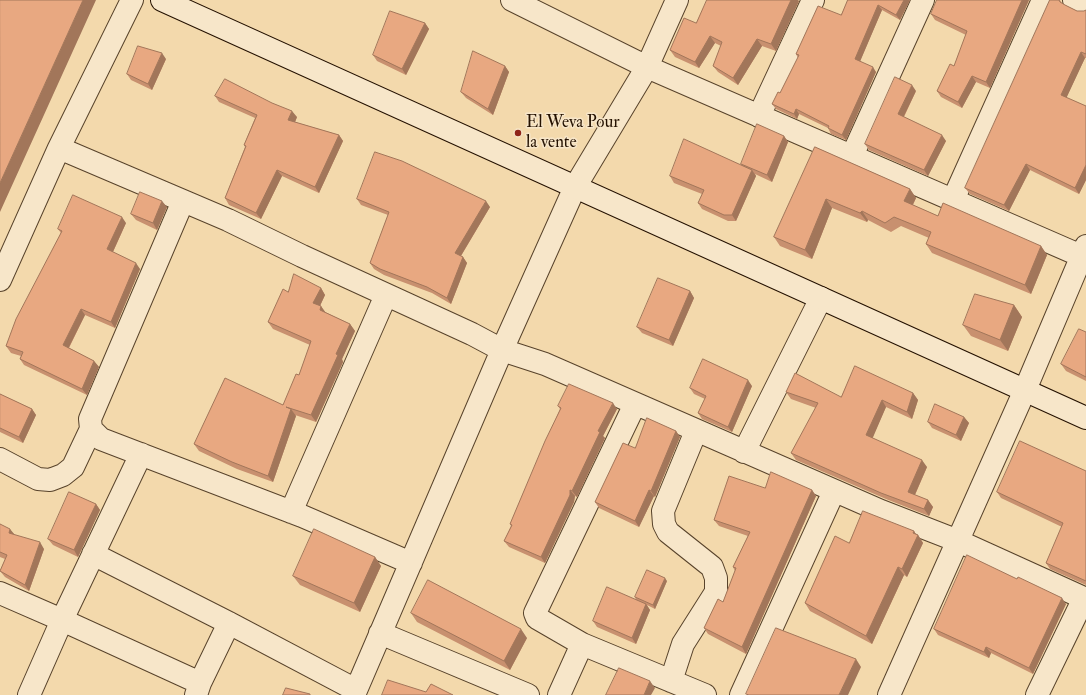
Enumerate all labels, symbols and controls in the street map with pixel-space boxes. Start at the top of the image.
place label: El Weva Pour la vente [526,113,620,153]
marker: El Weva Pour la vente [513,128,523,138]

